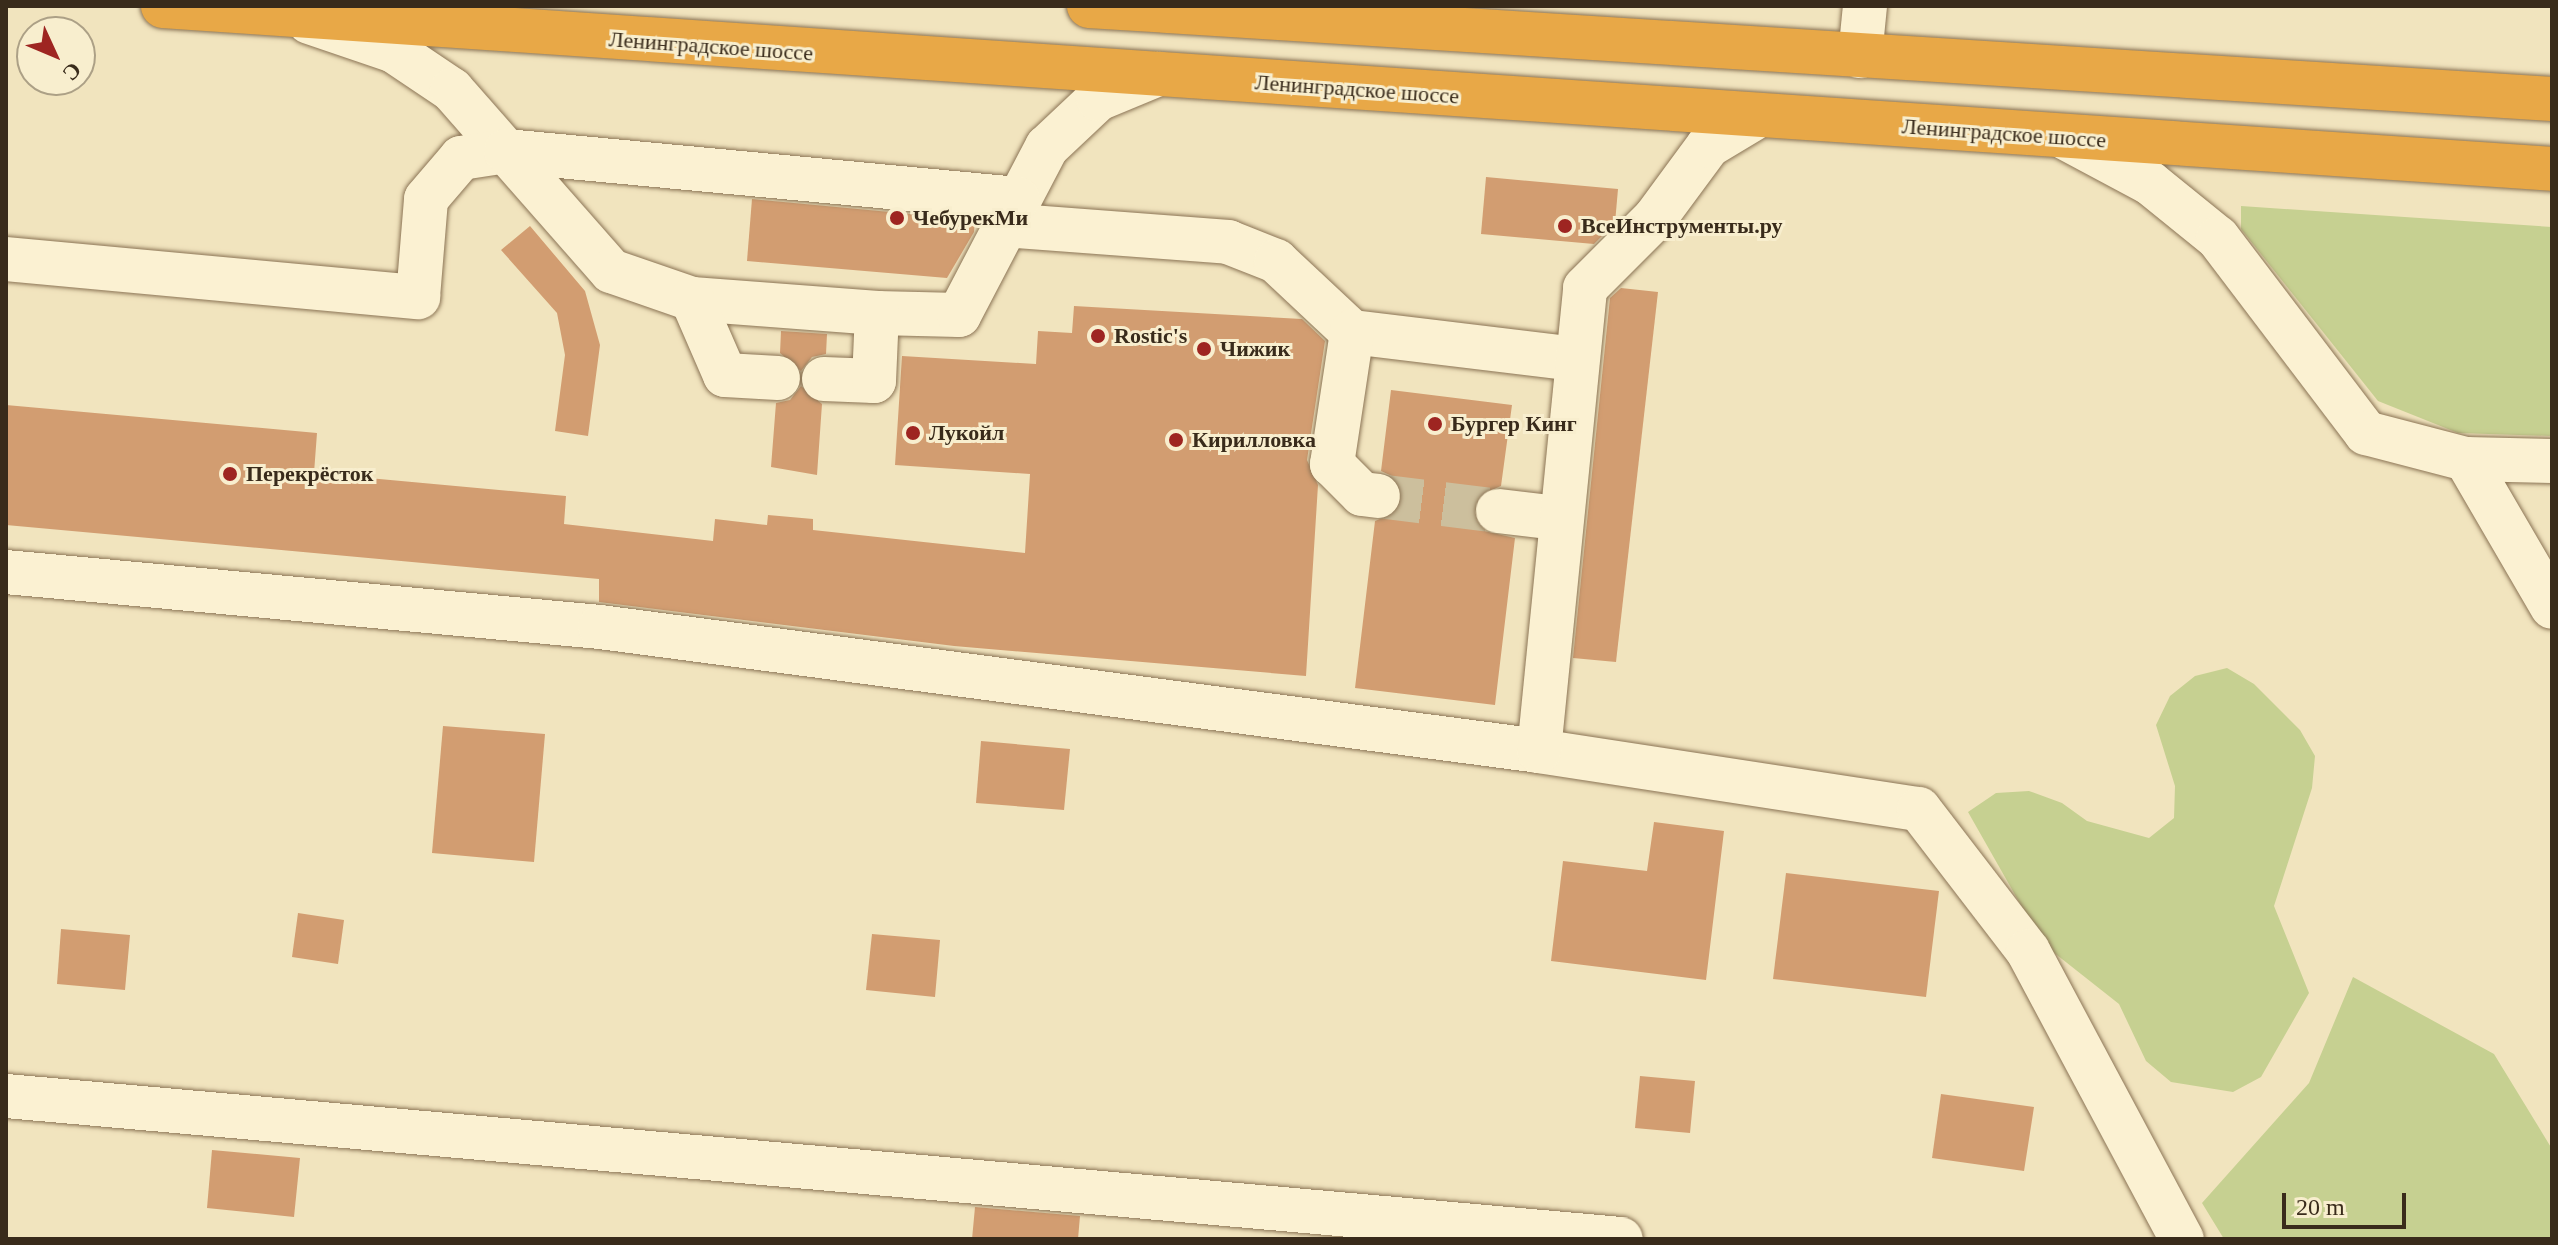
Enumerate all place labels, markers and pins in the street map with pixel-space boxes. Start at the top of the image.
place label: ЧебурекМи [913,205,1028,231]
marker: ЧебурекМи [888,209,906,227]
place label: ВсеИнструменты.ру [1581,213,1783,239]
marker: ВсеИнструменты.ру [1556,217,1574,235]
place label: Rostic's [1114,323,1187,349]
marker: Rostic's [1089,327,1107,345]
place label: Чижик [1220,336,1290,362]
marker: Чижик [1195,340,1213,358]
place label: Бургер Кинг [1451,411,1577,437]
marker: Бургер Кинг [1426,415,1444,433]
place label: Лукойл [929,420,1004,446]
marker: Лукойл [904,424,922,442]
place label: Кирилловка [1192,427,1316,453]
marker: Кирилловка [1167,431,1185,449]
place label: Перекрёсток [246,461,374,487]
marker: Перекрёсток [221,465,239,483]

